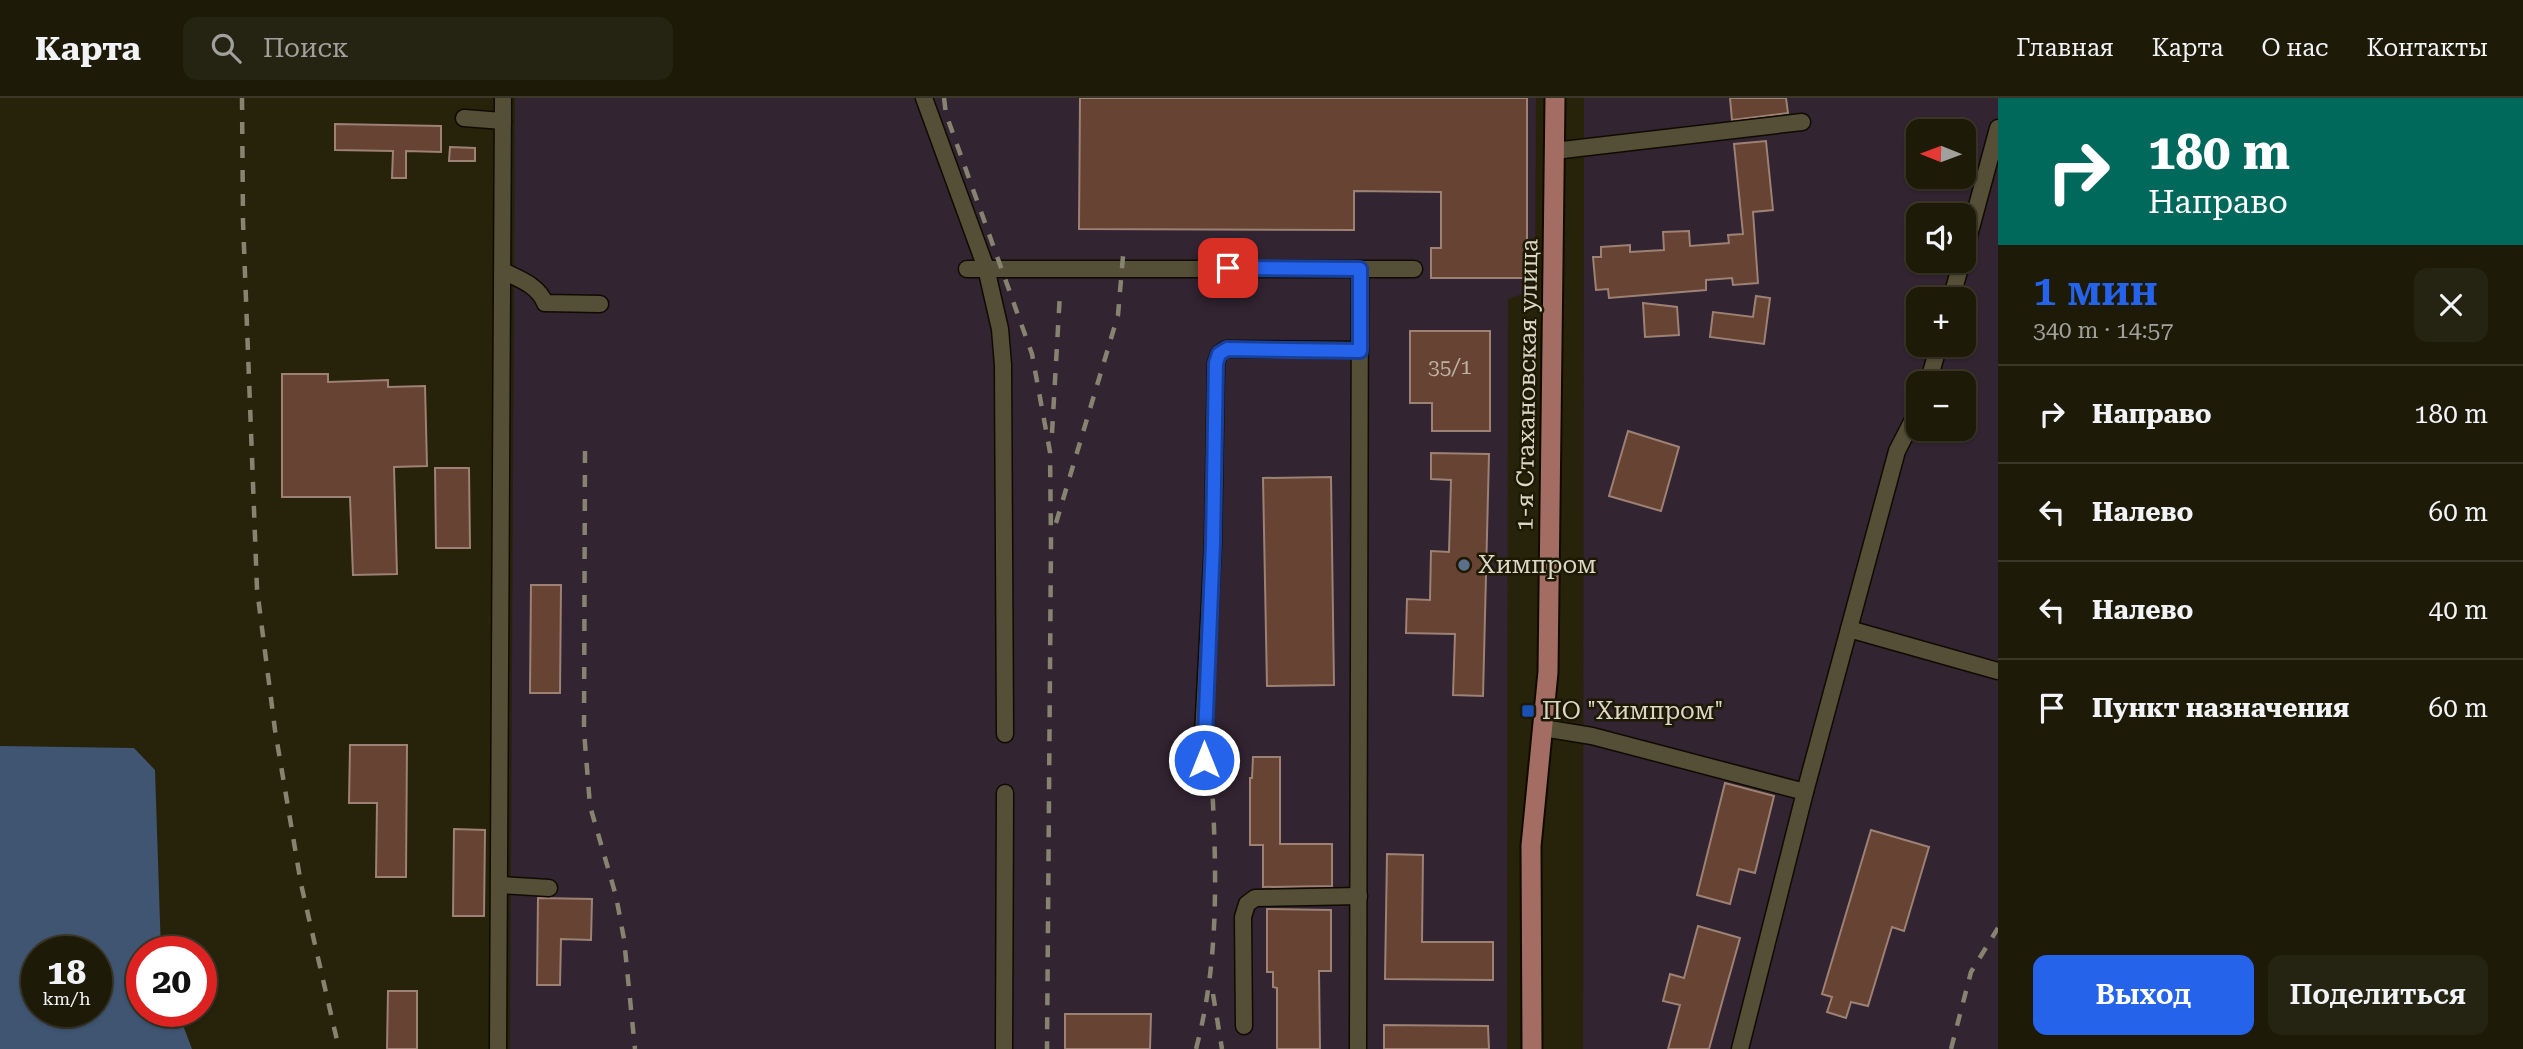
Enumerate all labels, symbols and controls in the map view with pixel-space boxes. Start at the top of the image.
search box [183,17,673,80]
text: Карта [35,29,141,68]
icon: search [207,29,245,67]
text: Поиск [263,33,349,63]
text: Главная [2016,34,2114,62]
text: Карта [2152,34,2223,62]
text: О нас [2261,34,2328,62]
text: Контакты [2366,34,2488,62]
north arrow [1906,119,1976,189]
map controls [1906,119,1976,441]
text: 180 m [2148,124,2290,181]
icon: right [2033,126,2124,217]
text: Направо [2148,183,2288,221]
button: sound [1906,203,1976,273]
pin [1198,238,1258,298]
street label: 1-я Стахановская улица [1510,239,1544,531]
icon: arrive [1209,249,1247,287]
text: 1 мин [2033,266,2158,315]
button: close [2414,268,2488,342]
button: + [1906,287,1976,357]
text: 340 m · 14:57 [2033,317,2173,344]
house number: 35/1 [1428,355,1472,379]
button: − [1906,371,1976,441]
icon: right [2033,395,2071,433]
text: Направо [2092,399,2212,429]
text: 180 m [2414,399,2488,429]
icon: left [2033,493,2071,531]
text: Налево [2092,497,2193,527]
text: 60 m [2429,497,2488,527]
place label: Химпром [1478,551,1597,579]
marker: Химпром [1456,557,1472,573]
icon: left [2033,591,2071,629]
text: Налево [2092,595,2193,625]
text: 40 m [2429,595,2488,625]
icon: arrive [2033,689,2071,727]
text: Пункт назначения [2092,693,2349,723]
text: 60 m [2429,693,2488,723]
place label: ПО "Химпром" [1542,697,1723,725]
marker: ПО "Химпром" [1520,703,1536,719]
position arrow [1167,723,1241,797]
speed limit sign: 20 [126,936,217,1027]
text: 18 [47,952,86,993]
button: Выход [2033,955,2254,1035]
button: Поделиться [2268,955,2488,1035]
text: km/h [42,988,91,1009]

